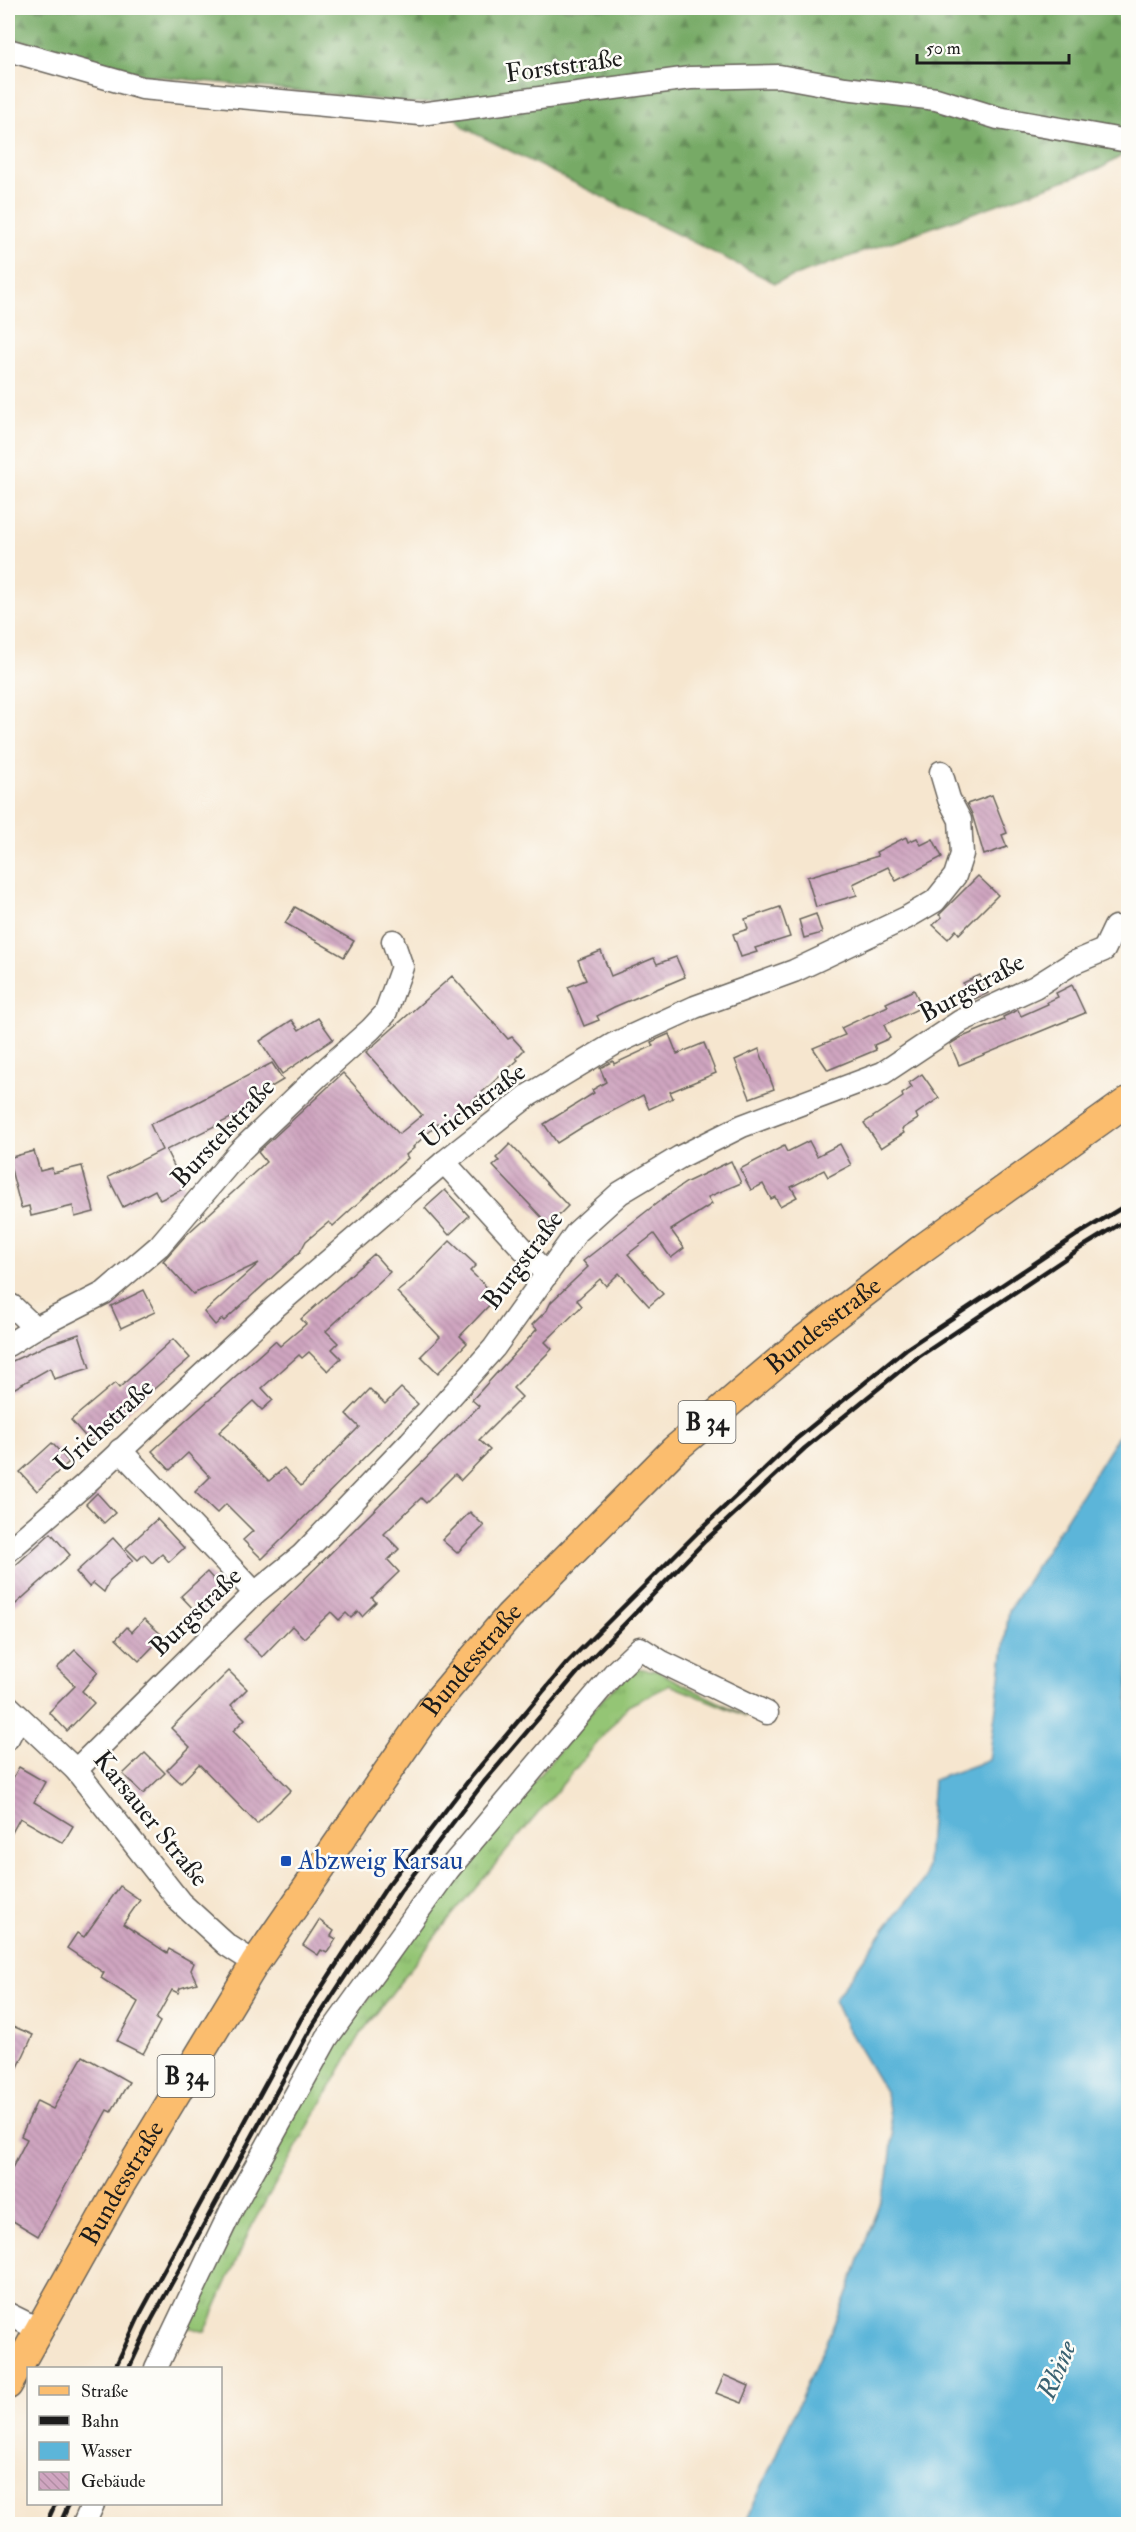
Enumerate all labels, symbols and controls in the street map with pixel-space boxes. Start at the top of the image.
scale bar [917,27,1068,65]
text: 50 m [926,37,961,60]
street label: Forststraße [503,42,625,90]
street label: Burgstraße [914,946,1030,1030]
street label: Urichstraße [414,1056,532,1156]
street label: Burstelstraße [164,1072,282,1194]
street label: Burgstraße [475,1204,571,1316]
street label: Bundesstraße [759,1270,888,1381]
street label: Urichstraße [48,1372,160,1480]
road number: B 34 [678,1401,736,1443]
street label: Burgstraße [143,1560,249,1664]
street label: Bundesstraße [415,1596,529,1723]
street label: Karsauer Straße [86,1745,216,1894]
place label: Abzweig Karsau [297,1845,463,1877]
marker: Abzweig Karsau [279,1854,293,1868]
road number: B 34 [158,2055,214,2097]
street label: Bundesstraße [74,2115,172,2251]
water label: Rhine [1030,2335,1084,2405]
legend [27,2367,222,2505]
text: Straße [81,2380,129,2403]
text: Bahn [81,2410,119,2433]
text: Wasser [80,2440,132,2463]
text: Gebäude [81,2470,146,2493]

